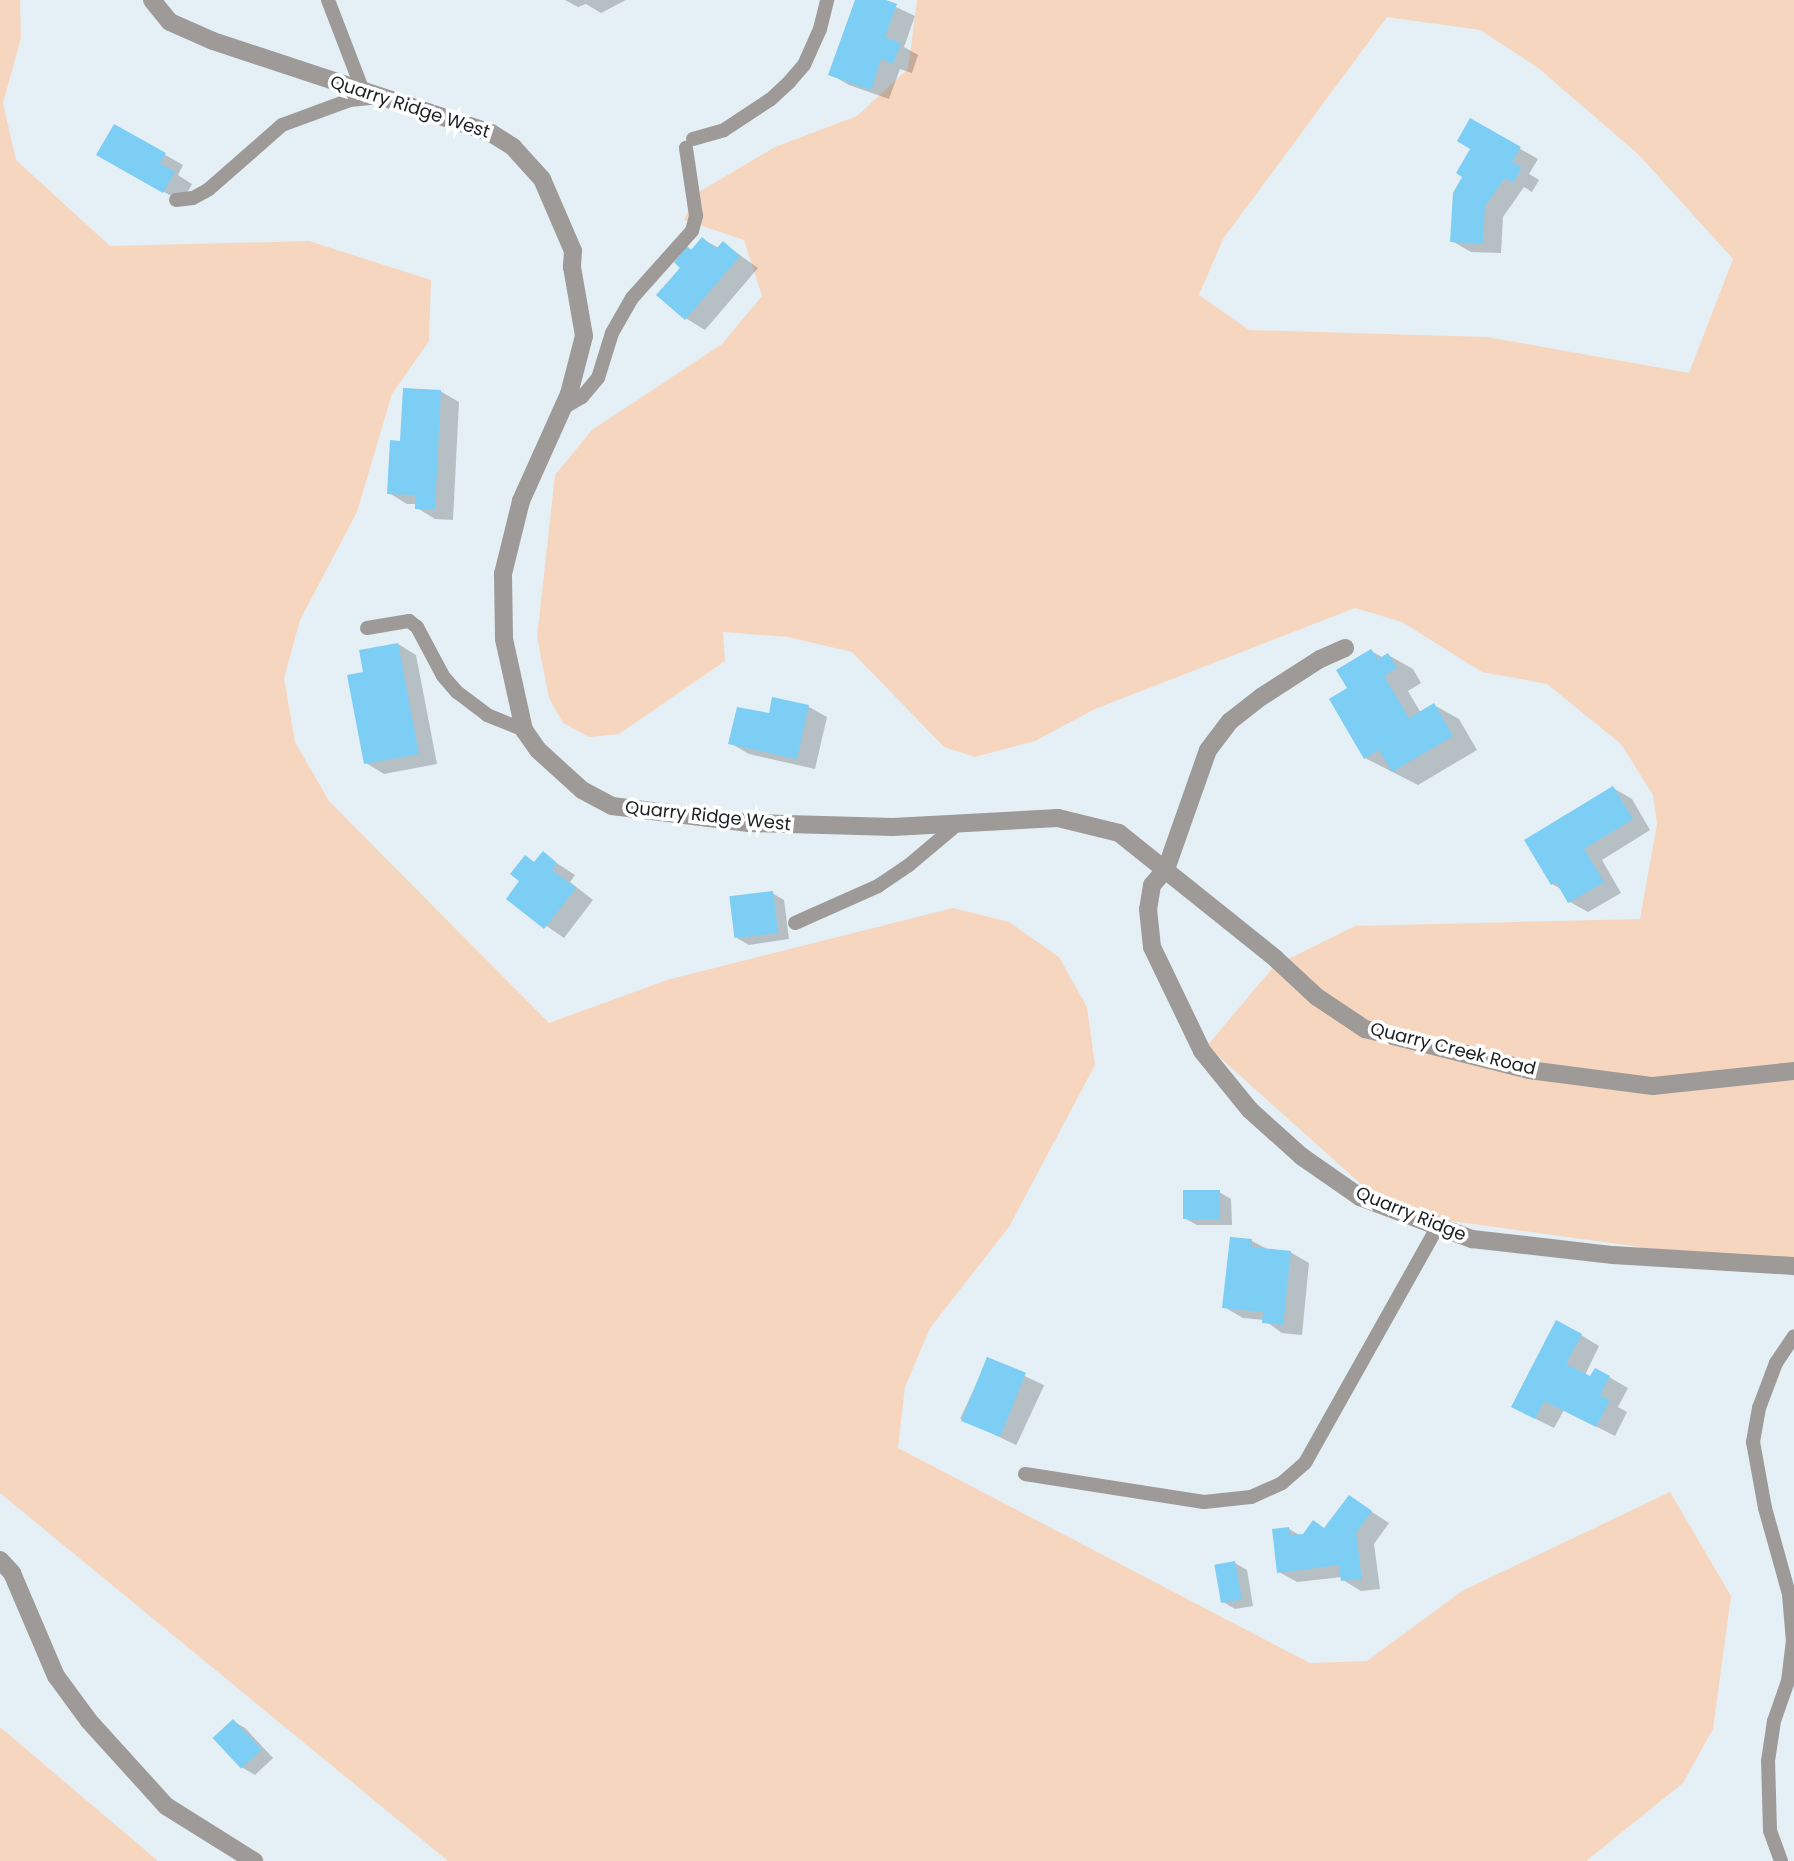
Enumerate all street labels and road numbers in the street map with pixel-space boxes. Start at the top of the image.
street label: Quarry Ridge West [327,71,493,143]
street label: Quarry Ridge West [624,797,792,835]
street label: Quarry Creek Road [1368,1018,1538,1080]
street label: Quarry Ridge [1353,1182,1469,1246]

